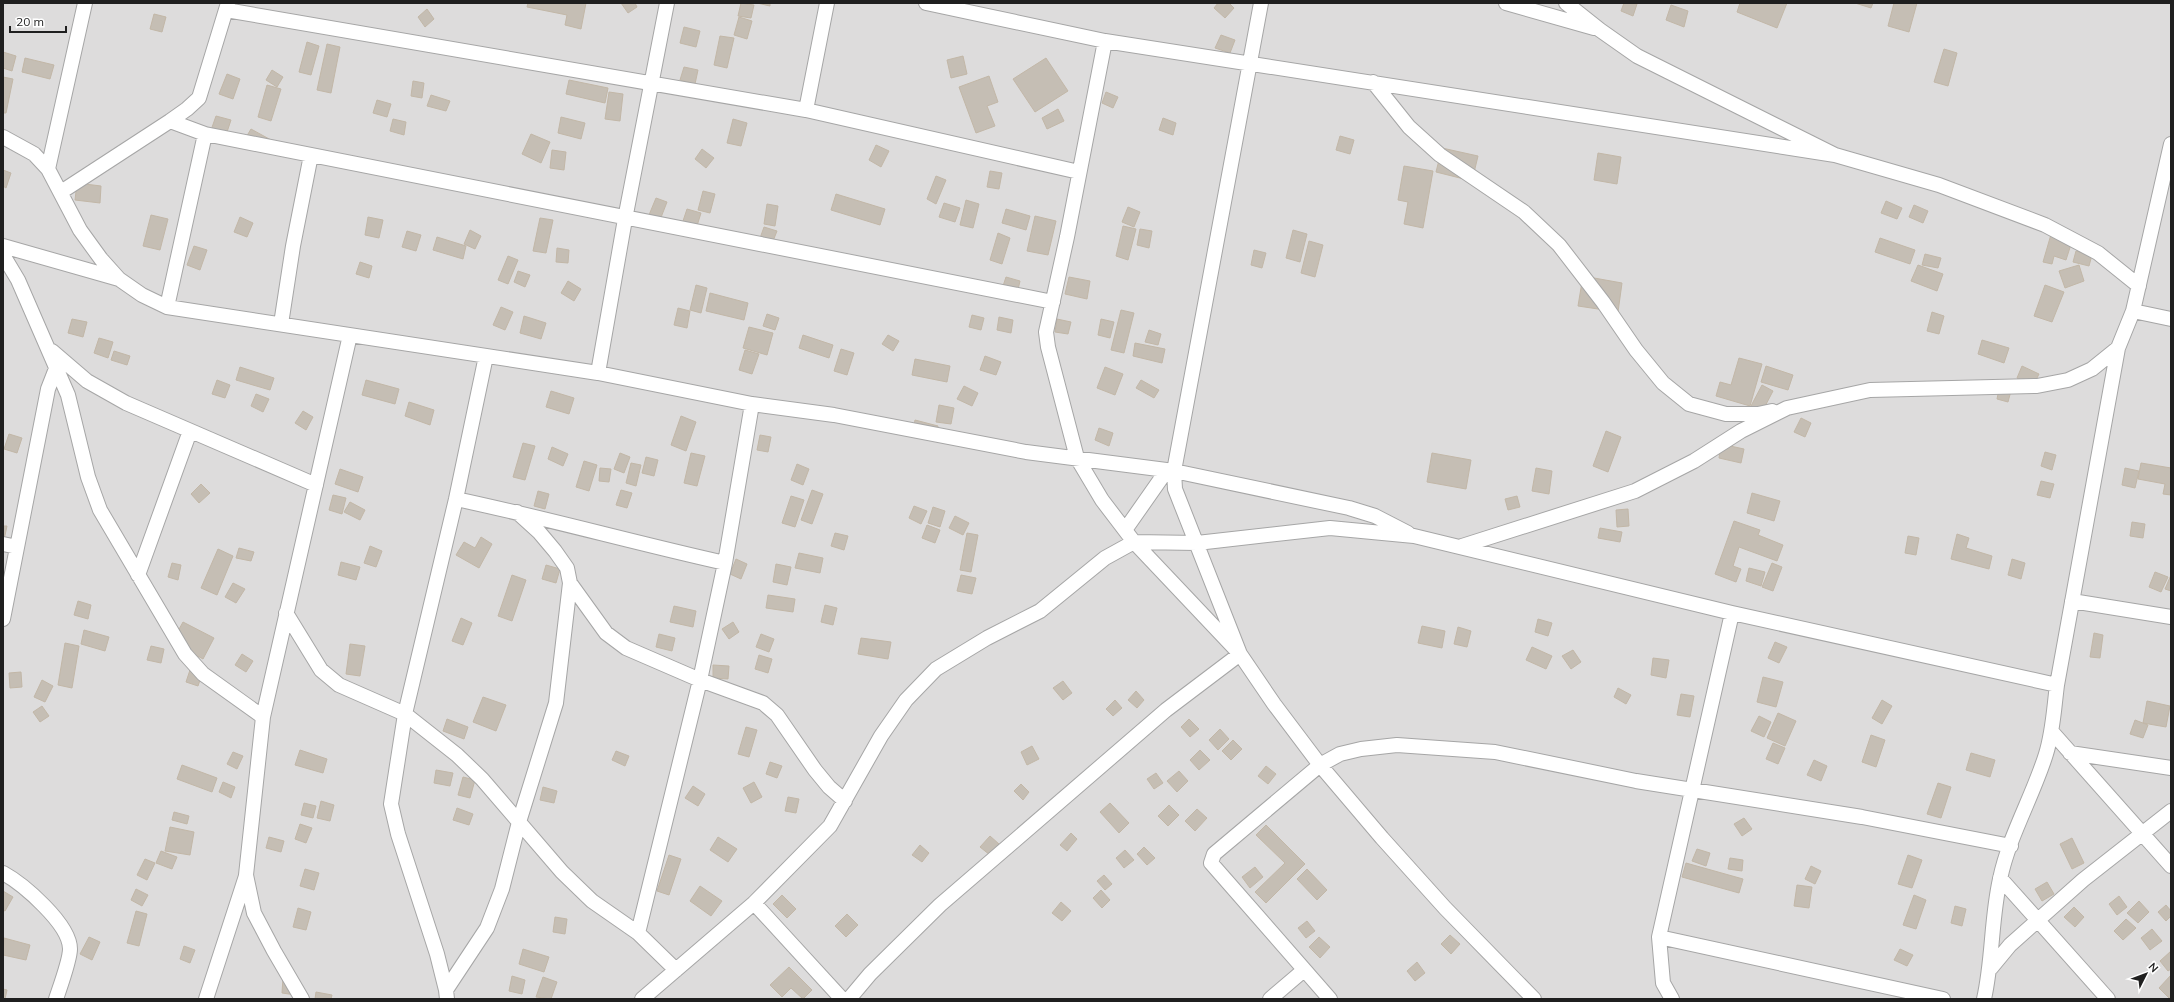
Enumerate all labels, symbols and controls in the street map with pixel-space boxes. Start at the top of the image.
scale bar [10,8,66,34]
text: 20 m [16,14,44,29]
north arrow [2126,954,2166,994]
text: N [2145,960,2161,975]

